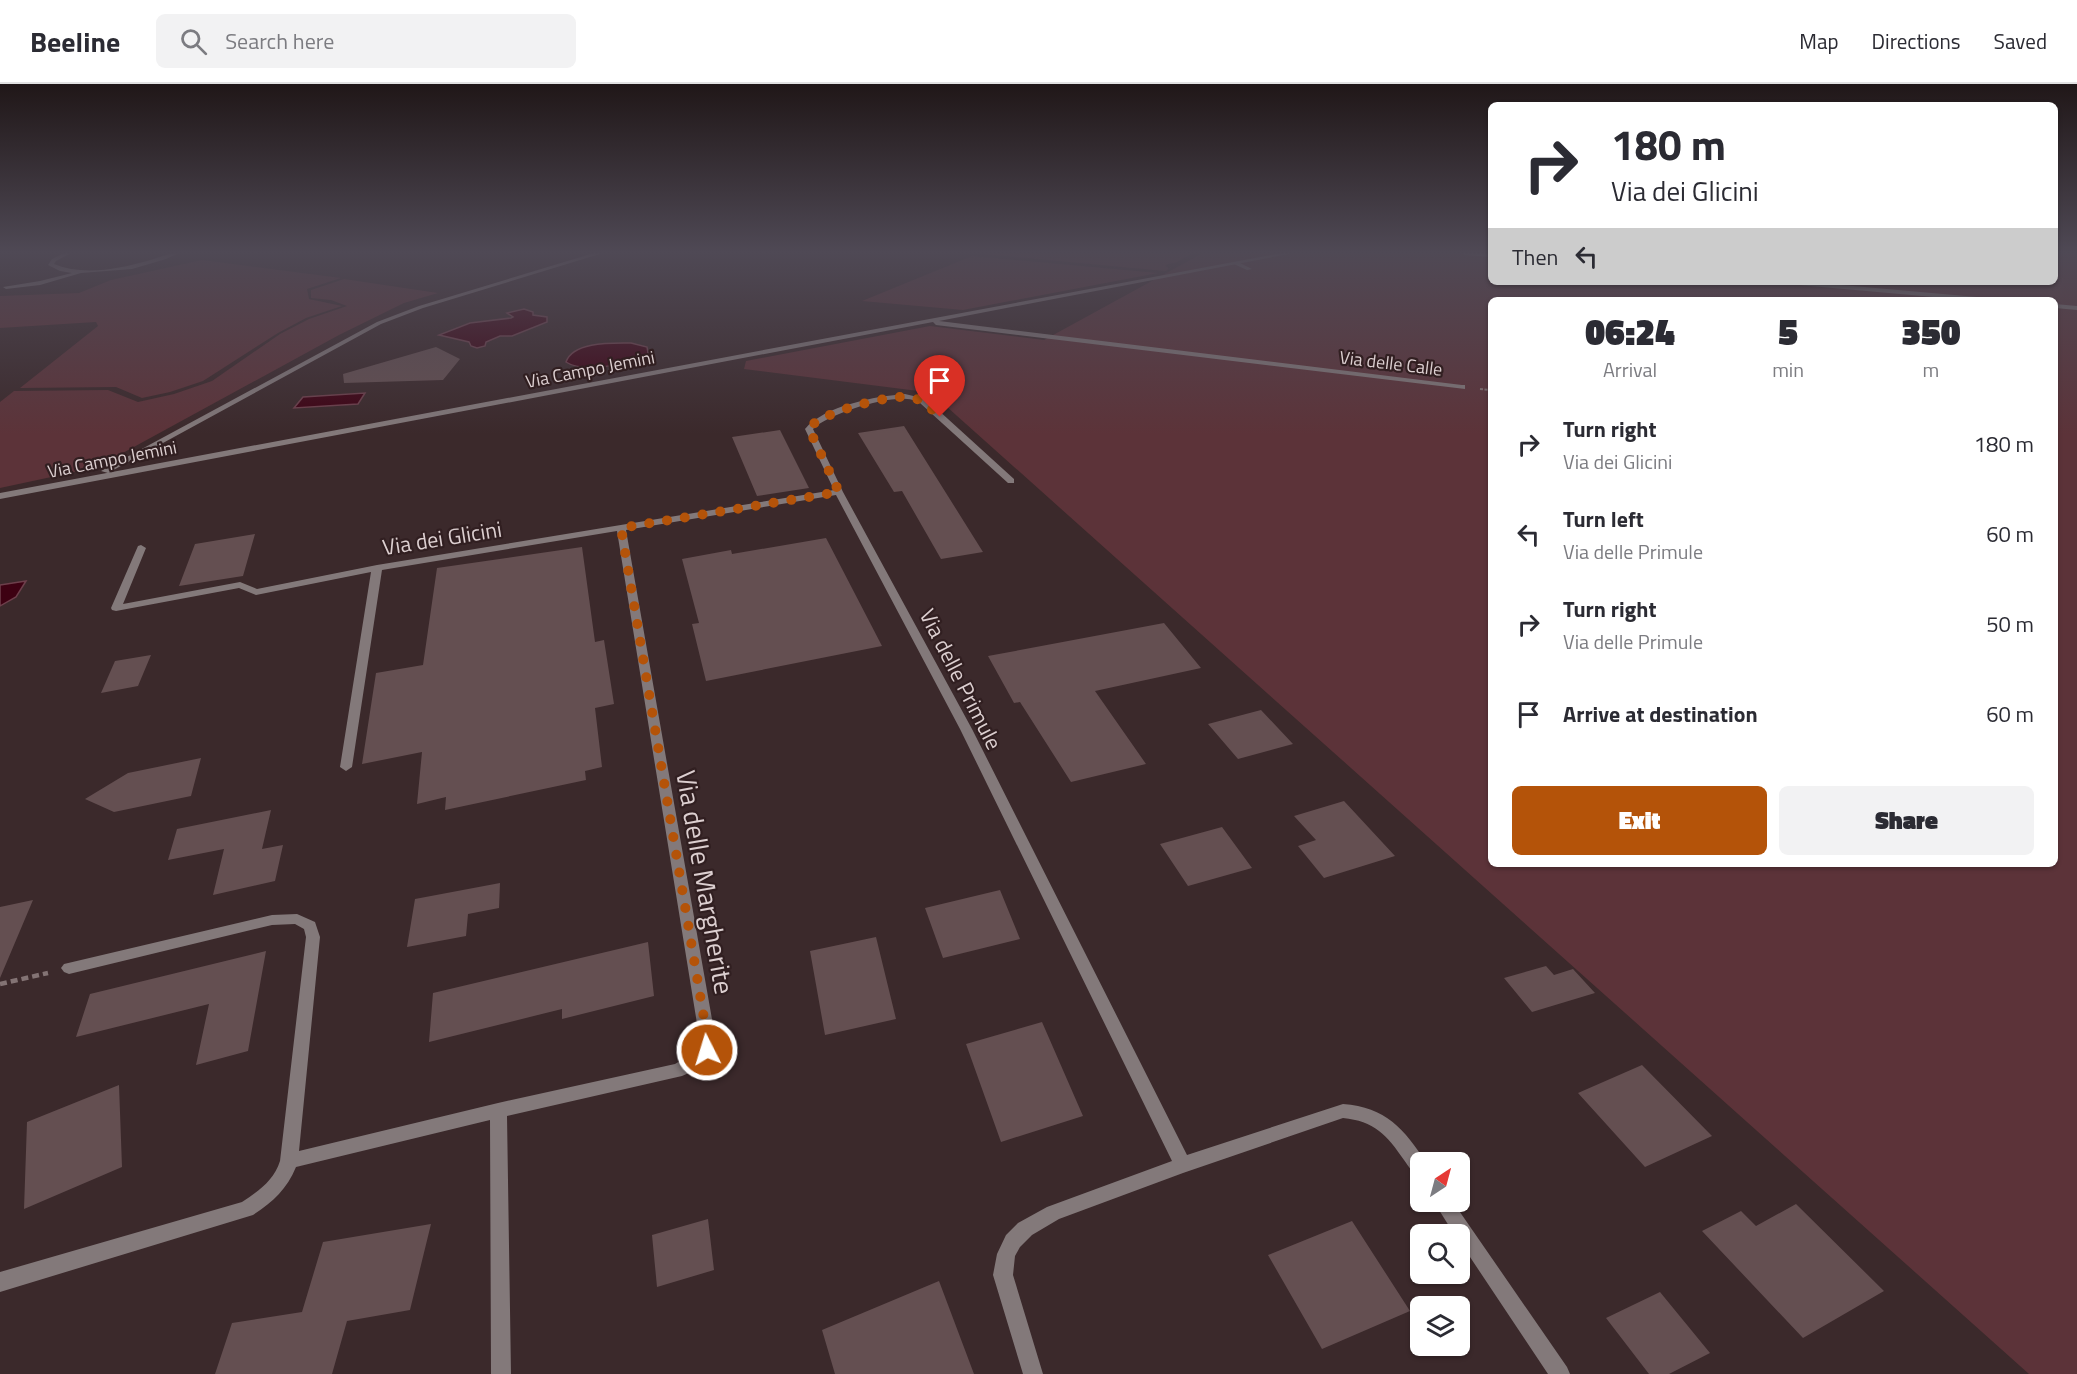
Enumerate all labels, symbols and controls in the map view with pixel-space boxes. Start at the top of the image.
search box [156,14,576,68]
text: Beeline [30,20,120,63]
text: Search here [225,24,334,58]
icon: search [177,25,210,58]
text: Map [1799,25,1839,57]
text: Directions [1872,25,1961,57]
text: Saved [1994,25,2047,57]
text: 180 m [1611,112,1726,176]
icon: right [1512,126,1590,204]
text: Via dei Glicini [1611,170,1759,211]
text: Then [1512,240,1558,274]
icon: left [1570,240,1603,273]
text: 06:24 [1585,304,1675,359]
text: 5 [1778,304,1798,359]
text: 350 [1901,304,1961,359]
street label: Via Campo Jemini [523,343,657,395]
street label: Via delle Calle [1338,343,1444,383]
text: Arrival [1603,354,1657,385]
text: min [1772,354,1804,385]
text: m [1923,354,1939,385]
pin [914,355,965,417]
icon: arrive [923,364,956,397]
text: Turn right [1563,412,1657,446]
text: 180 m [1974,427,2034,461]
icon: right [1512,428,1545,461]
street label: Via Campo Jemini [45,433,179,485]
text: Via dei Glicini [1563,446,1672,477]
text: Turn left [1563,502,1644,536]
street label: Via dei Glicini [380,512,504,564]
text: 60 m [1986,517,2034,551]
icon: left [1512,518,1545,551]
text: Via delle Primule [1563,536,1703,567]
text: Turn right [1563,592,1657,626]
street label: Via delle Primule [911,603,1011,755]
text: 50 m [1986,607,2034,641]
icon: right [1512,608,1545,641]
text: Via delle Primule [1563,626,1703,657]
text: Arrive at destination [1563,697,1758,731]
text: 60 m [1986,697,2034,731]
icon: arrive [1512,698,1545,731]
street label: Via delle Margherite [666,767,746,997]
button: Exit [1512,786,1767,855]
button: Share [1779,786,2034,855]
position arrow [675,1018,739,1082]
north arrow [1410,1152,1470,1212]
map controls [1410,1152,1470,1356]
button: search [1410,1224,1470,1284]
button: layers [1410,1296,1470,1356]

